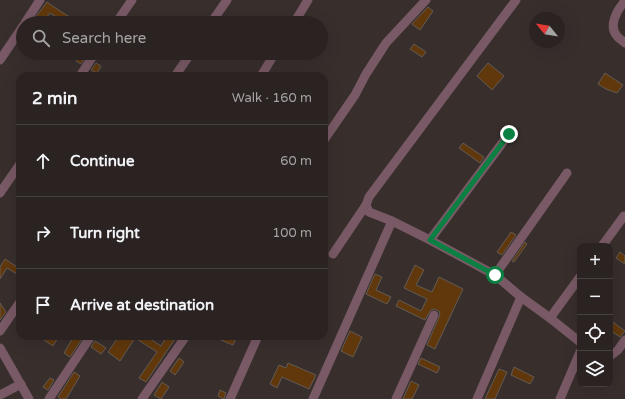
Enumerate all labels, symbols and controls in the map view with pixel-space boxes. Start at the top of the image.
north arrow [529,12,565,48]
search box [16,16,328,60]
icon: search [30,27,52,49]
text: Search here [62,29,146,47]
text: 2 min [32,88,77,109]
text: Walk · 160 m [232,90,312,106]
route end [500,125,518,143]
icon: ahead [32,150,54,172]
text: Continue [70,152,134,170]
text: 60 m [280,153,312,169]
icon: right [32,222,54,244]
text: Turn right [70,224,140,242]
text: 100 m [272,225,312,241]
map controls [577,243,613,387]
button: + [577,243,613,279]
route start [486,266,504,284]
button: − [577,279,613,315]
icon: arrive [32,294,54,316]
text: Arrive at destination [70,296,214,314]
button: locate [577,315,613,351]
button: layers [577,351,613,387]

